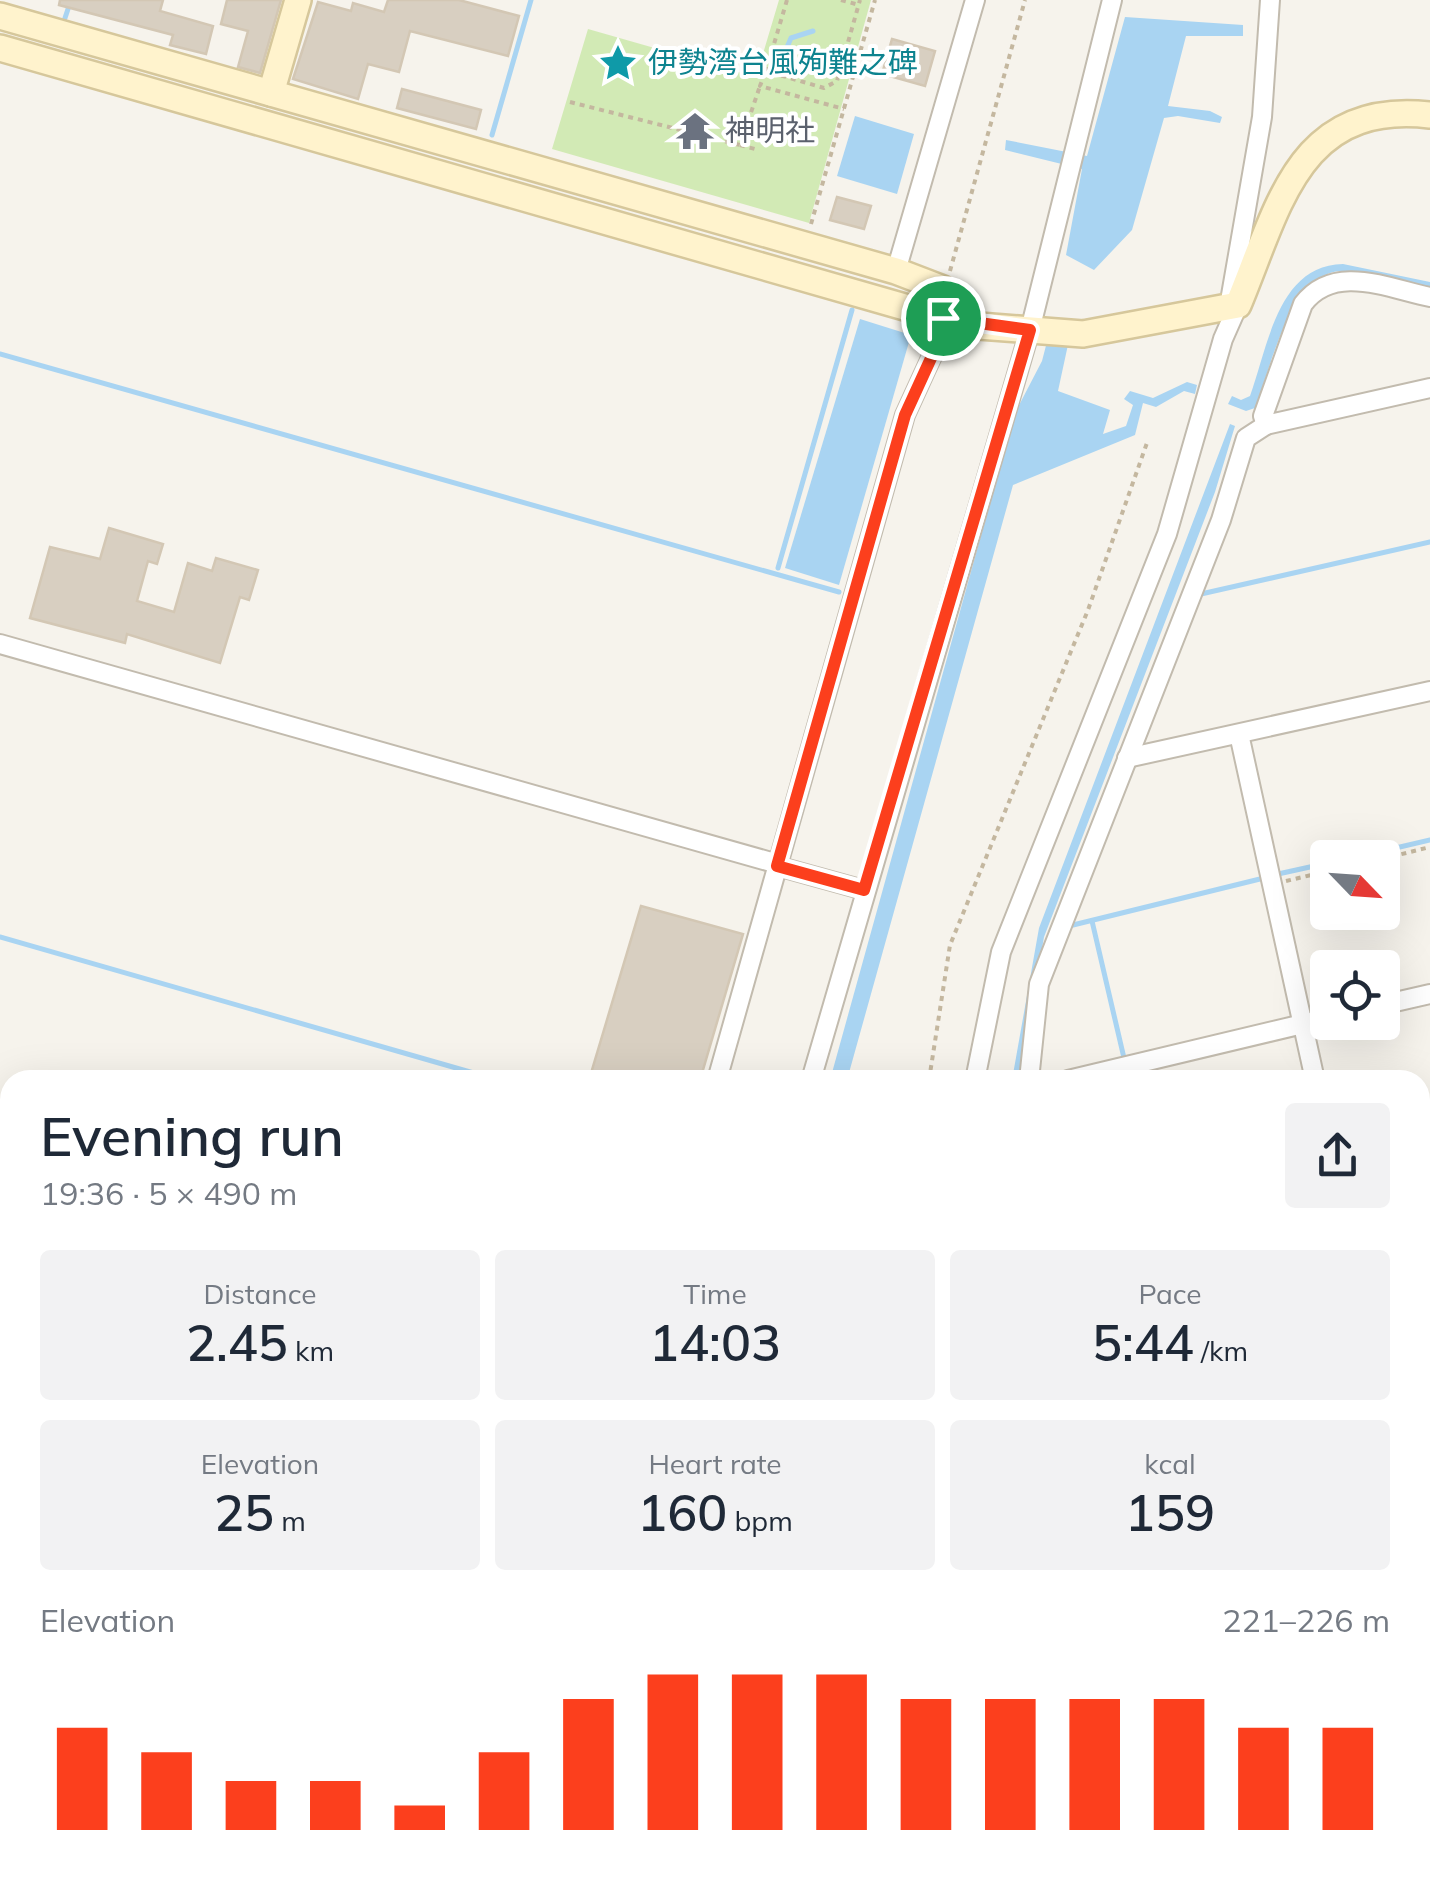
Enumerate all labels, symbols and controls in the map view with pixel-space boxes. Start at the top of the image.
place icon: 伊勢湾台風殉難之碑 [597,42,639,84]
place label: 伊勢湾台風殉難之碑 [648,43,918,81]
temple icon: 神明社 [674,110,716,152]
place label: 神明社 [725,111,815,149]
pin [901,276,986,361]
icon: arrive [916,291,971,346]
north arrow [1310,840,1400,930]
map controls [1310,840,1400,1040]
button: locate [1310,950,1400,1040]
text: Evening run [40,1101,344,1170]
button: share [1285,1103,1390,1208]
text: 19:36 · 5 × 490 m [40,1173,297,1213]
text: Distance [203,1276,317,1311]
text: Time [683,1276,747,1311]
text: Pace [1138,1276,1202,1311]
text: 2.45 [186,1311,288,1374]
text: 14:03 [649,1311,781,1374]
text: 5:44 [1092,1311,1194,1374]
text: km [288,1333,334,1368]
text: /km [1194,1333,1248,1368]
text: Elevation [201,1446,319,1481]
text: Heart rate [648,1446,782,1481]
text: kcal [1144,1446,1196,1481]
text: 25 [214,1481,274,1544]
text: 160 [637,1481,727,1544]
text: 159 [1125,1481,1215,1544]
text: m [274,1503,306,1538]
text: bpm [727,1503,793,1538]
text: Elevation [40,1600,175,1640]
text: 221–226 m [1222,1600,1390,1640]

